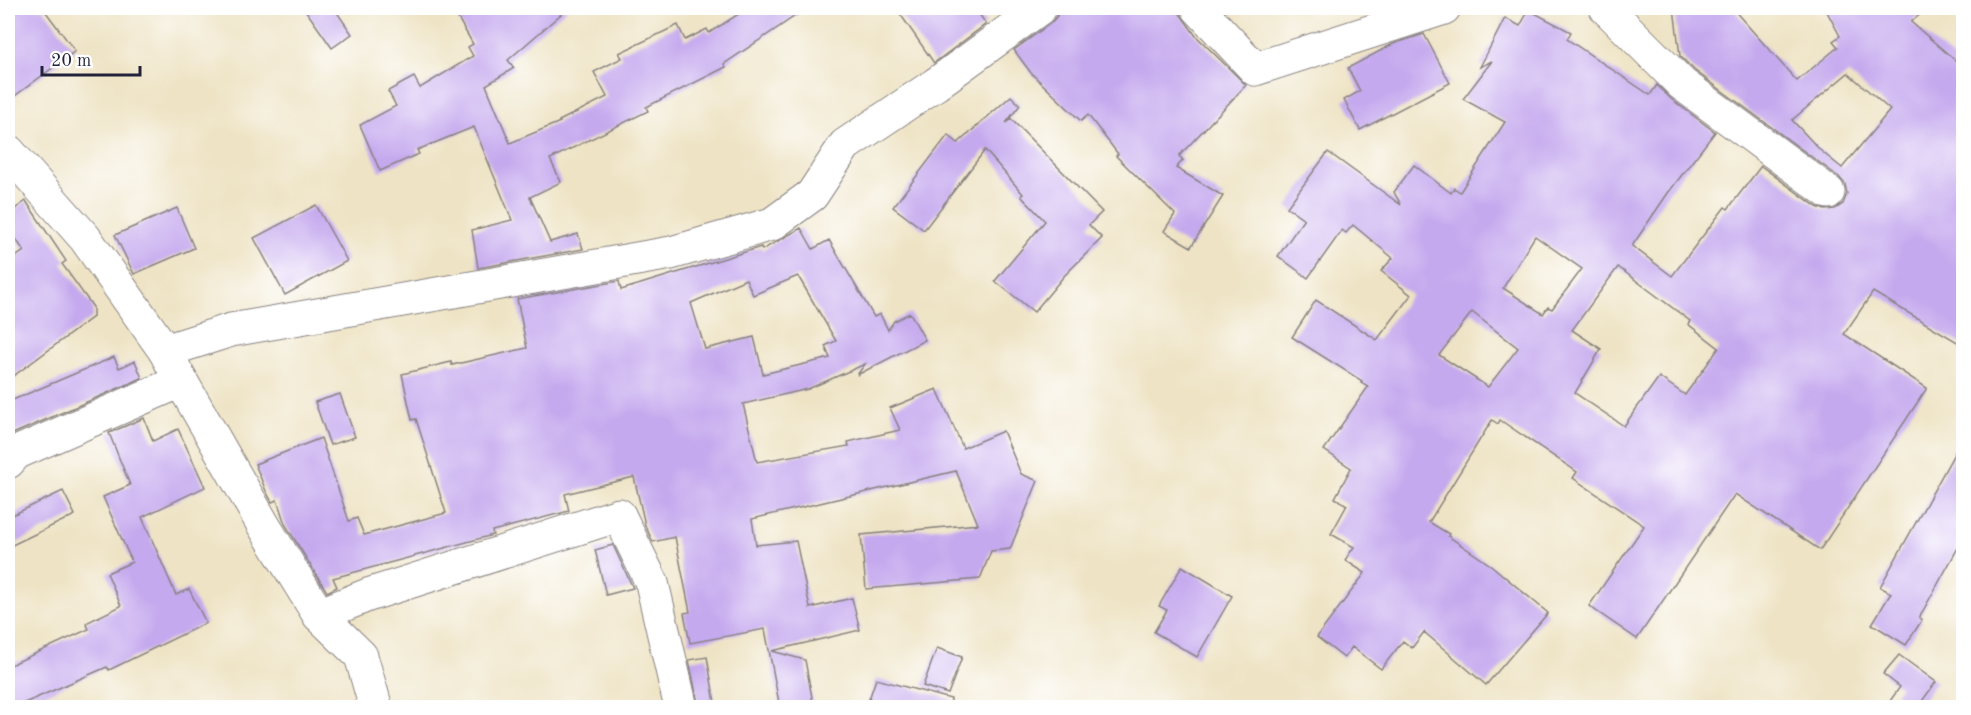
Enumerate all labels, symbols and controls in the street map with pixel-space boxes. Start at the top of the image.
scale bar [42,39,140,77]
text: 20 m [51,52,91,70]

